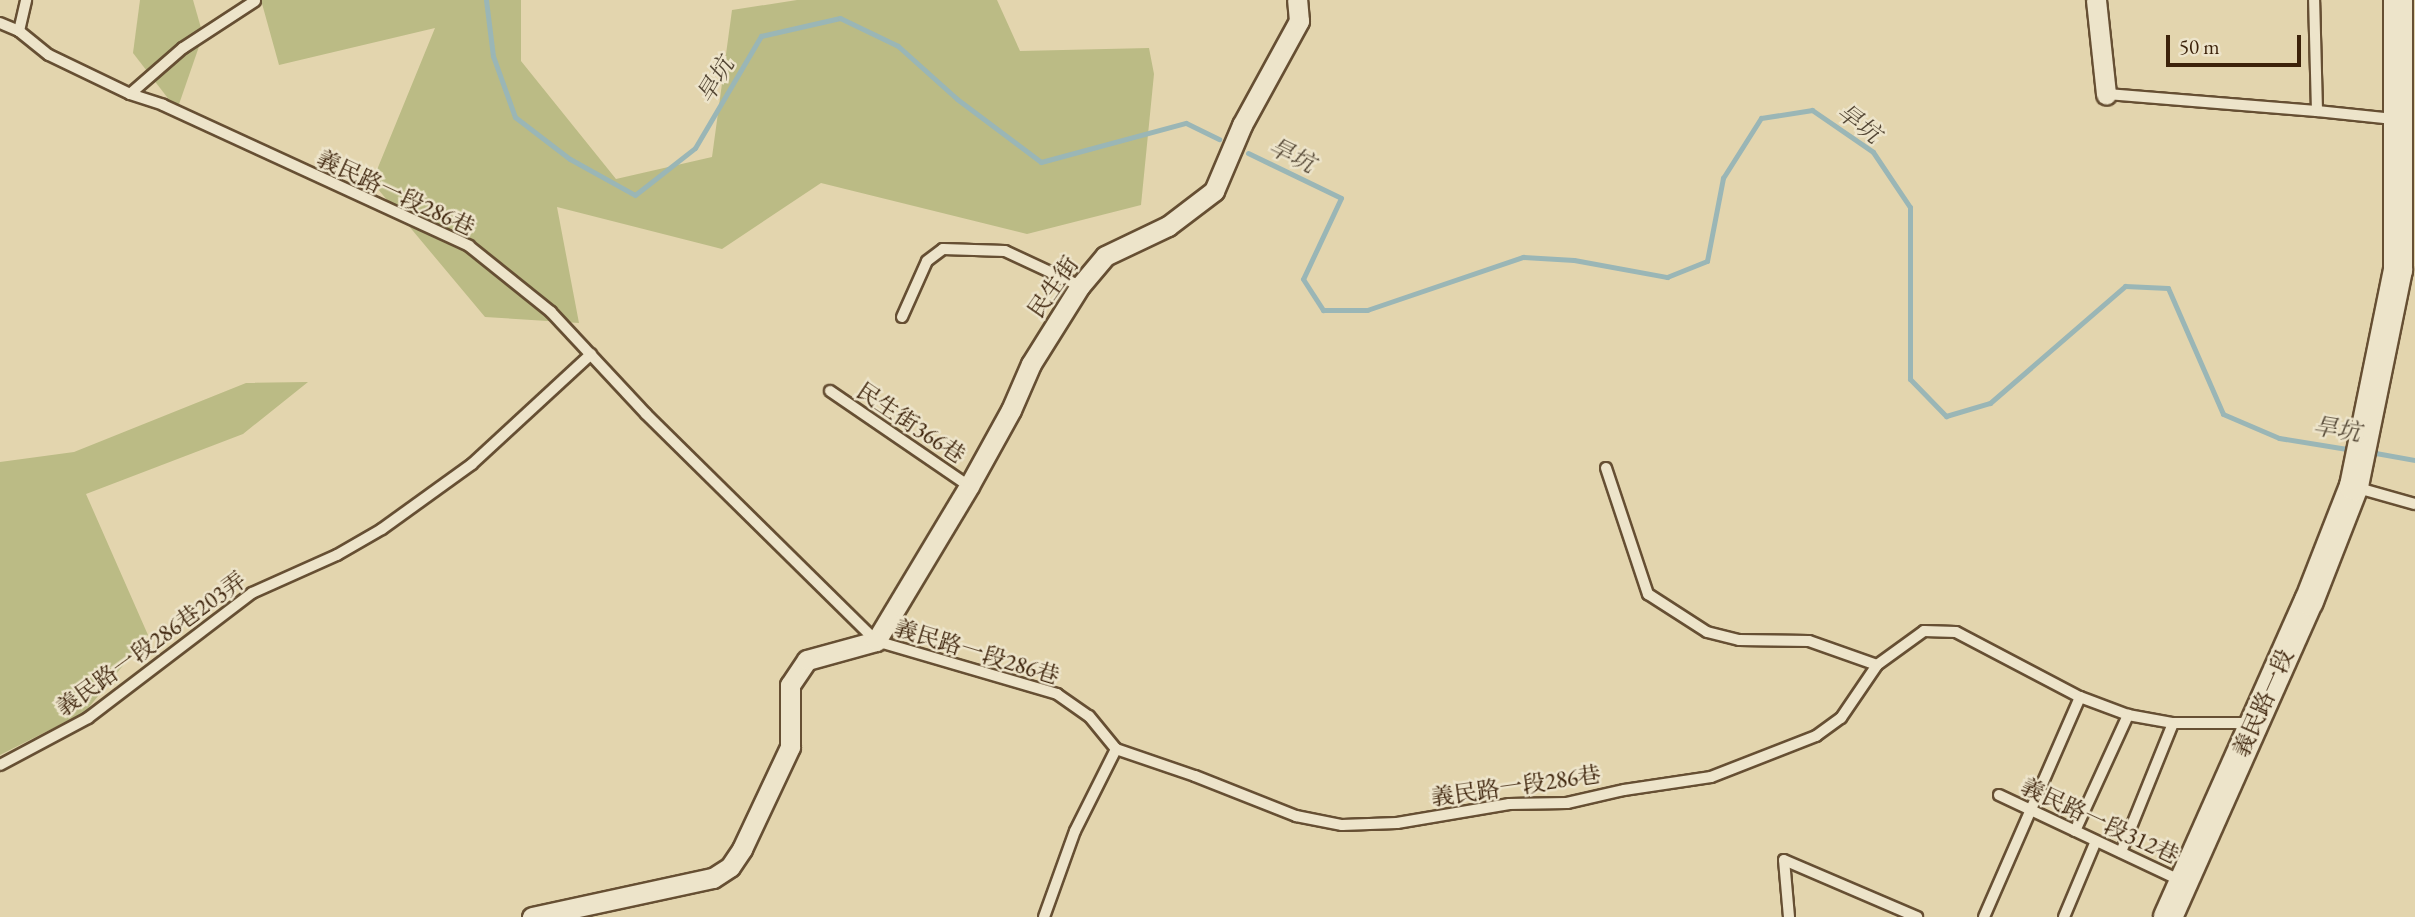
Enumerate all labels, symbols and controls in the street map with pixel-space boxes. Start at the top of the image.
scale bar [2170,21,2305,65]
text: 50 m [2179,33,2220,60]
water label: 旱坑 [690,52,740,108]
water label: 旱坑 [1831,97,1887,149]
water label: 旱坑 [1264,132,1320,178]
street label: 義民路一段286巷 [313,144,479,242]
street label: 民生街 [1022,251,1084,323]
street label: 民生街366巷 [851,377,971,469]
water label: 旱坑 [2311,411,2363,447]
street label: 義民路一段286巷203弄 [51,566,251,722]
street label: 義民路一段286巷 [891,614,1063,690]
street label: 義民路一段 [2227,645,2299,761]
street label: 義民路一段286巷 [1429,760,1603,812]
street label: 義民路一段312巷 [2017,772,2183,870]

